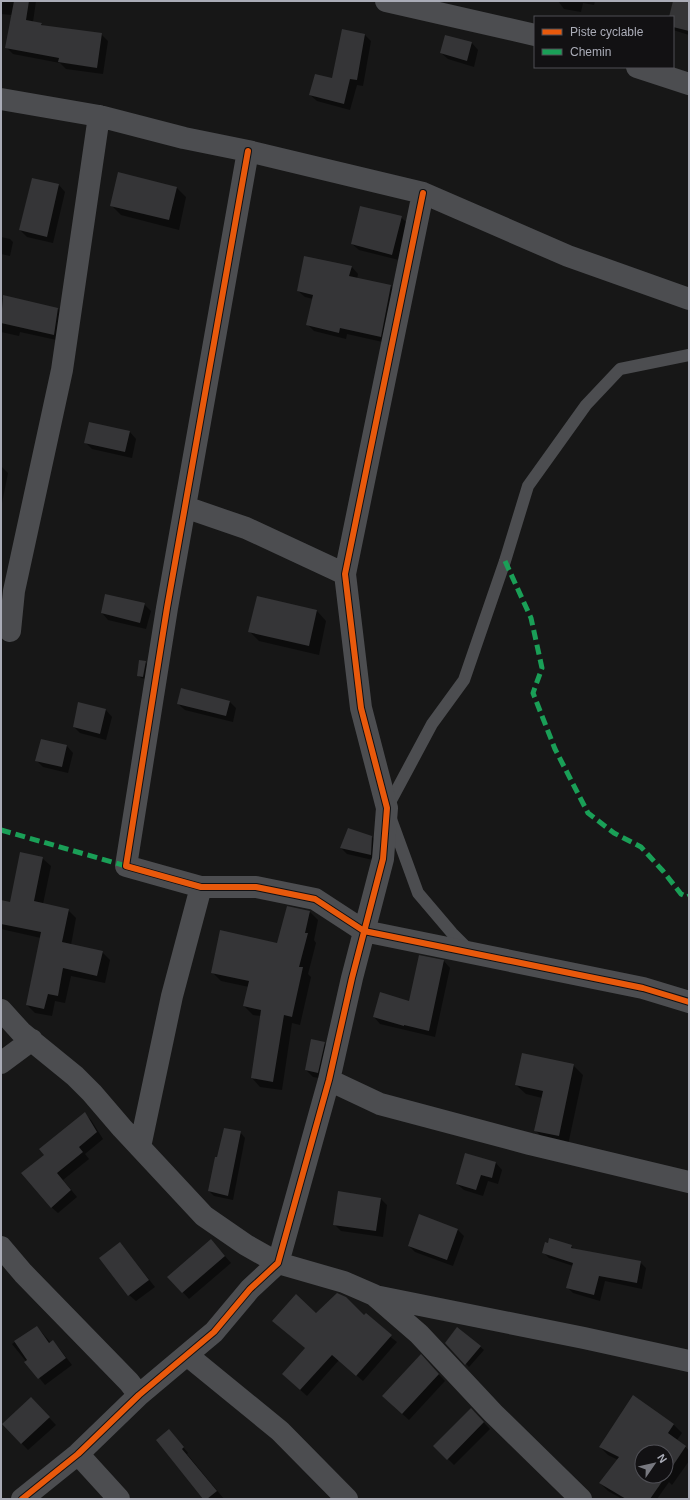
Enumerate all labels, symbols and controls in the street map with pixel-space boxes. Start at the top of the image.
legend [534,16,674,68]
text: Piste cyclable [570,25,644,39]
text: Chemin [570,45,611,59]
north arrow [634,1444,674,1484]
text: N [655,1452,670,1465]

